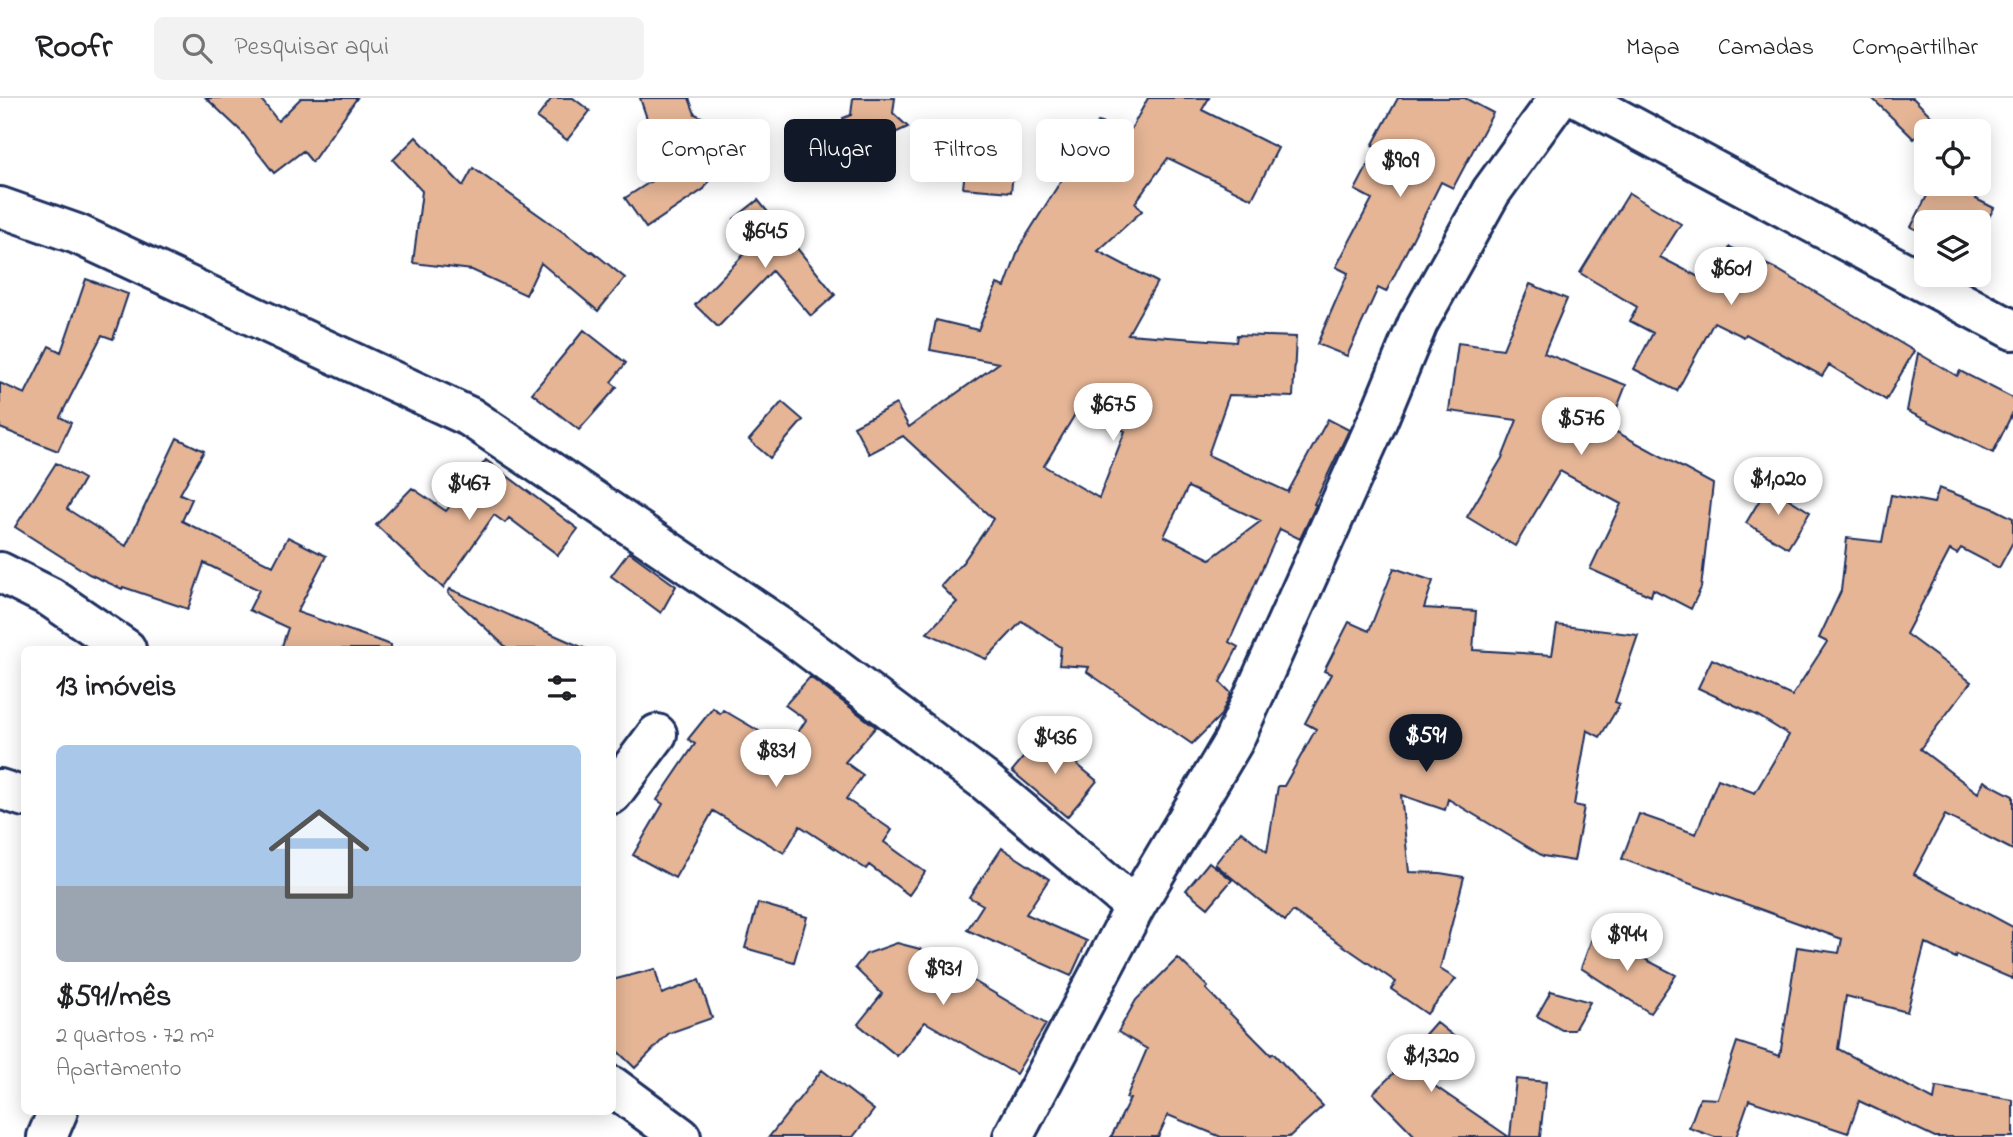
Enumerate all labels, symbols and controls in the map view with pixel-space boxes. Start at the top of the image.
search box [154,17,644,80]
text: Roofr [35,24,112,72]
icon: search [178,29,216,67]
text: Pesquisar aqui [234,29,389,67]
text: Mapa [1626,31,1680,66]
text: Camadas [1718,31,1814,66]
text: Compartilhar [1852,31,1978,66]
chip: Comprar [637,119,770,182]
chip: Alugar [784,119,896,182]
chip: Filtros [910,119,1022,182]
chip: Novo [1036,119,1134,182]
map controls [1914,119,1991,287]
button: locate [1914,119,1991,196]
pin: $909 [1359,140,1441,199]
text: $909 [1381,145,1419,178]
button: layers [1914,210,1991,287]
pin: $645 [724,211,806,270]
text: $645 [742,216,788,249]
pin: $601 [1690,248,1772,307]
text: $601 [1710,253,1752,286]
pin: $675 [1072,384,1154,443]
text: $675 [1090,389,1136,422]
pin: $576 [1540,398,1622,457]
text: $576 [1558,403,1604,436]
pin: $1,020 [1721,458,1835,517]
pin: $467 [428,462,510,522]
text: $1,020 [1750,463,1806,496]
text: $467 [448,468,491,501]
text: 13 imóveis [56,666,176,710]
icon: filters [543,669,581,707]
pin: $591 [1385,714,1467,774]
pin: $436 [1014,716,1096,776]
text: $591 [1405,720,1447,753]
text: $436 [1033,722,1077,755]
pin: $831 [735,730,817,789]
text: $831 [756,735,796,768]
icon: home [256,791,382,917]
pin: $944 [1586,914,1668,973]
text: $944 [1607,919,1647,952]
pin: $931 [902,948,984,1007]
text: $931 [924,953,962,986]
text: $591/mês [56,976,171,1020]
text: 2 quartos · 72 m² [56,1020,215,1053]
pin: $1,320 [1374,1034,1488,1094]
text: $1,320 [1403,1040,1459,1073]
text: Apartamento [56,1053,182,1086]

